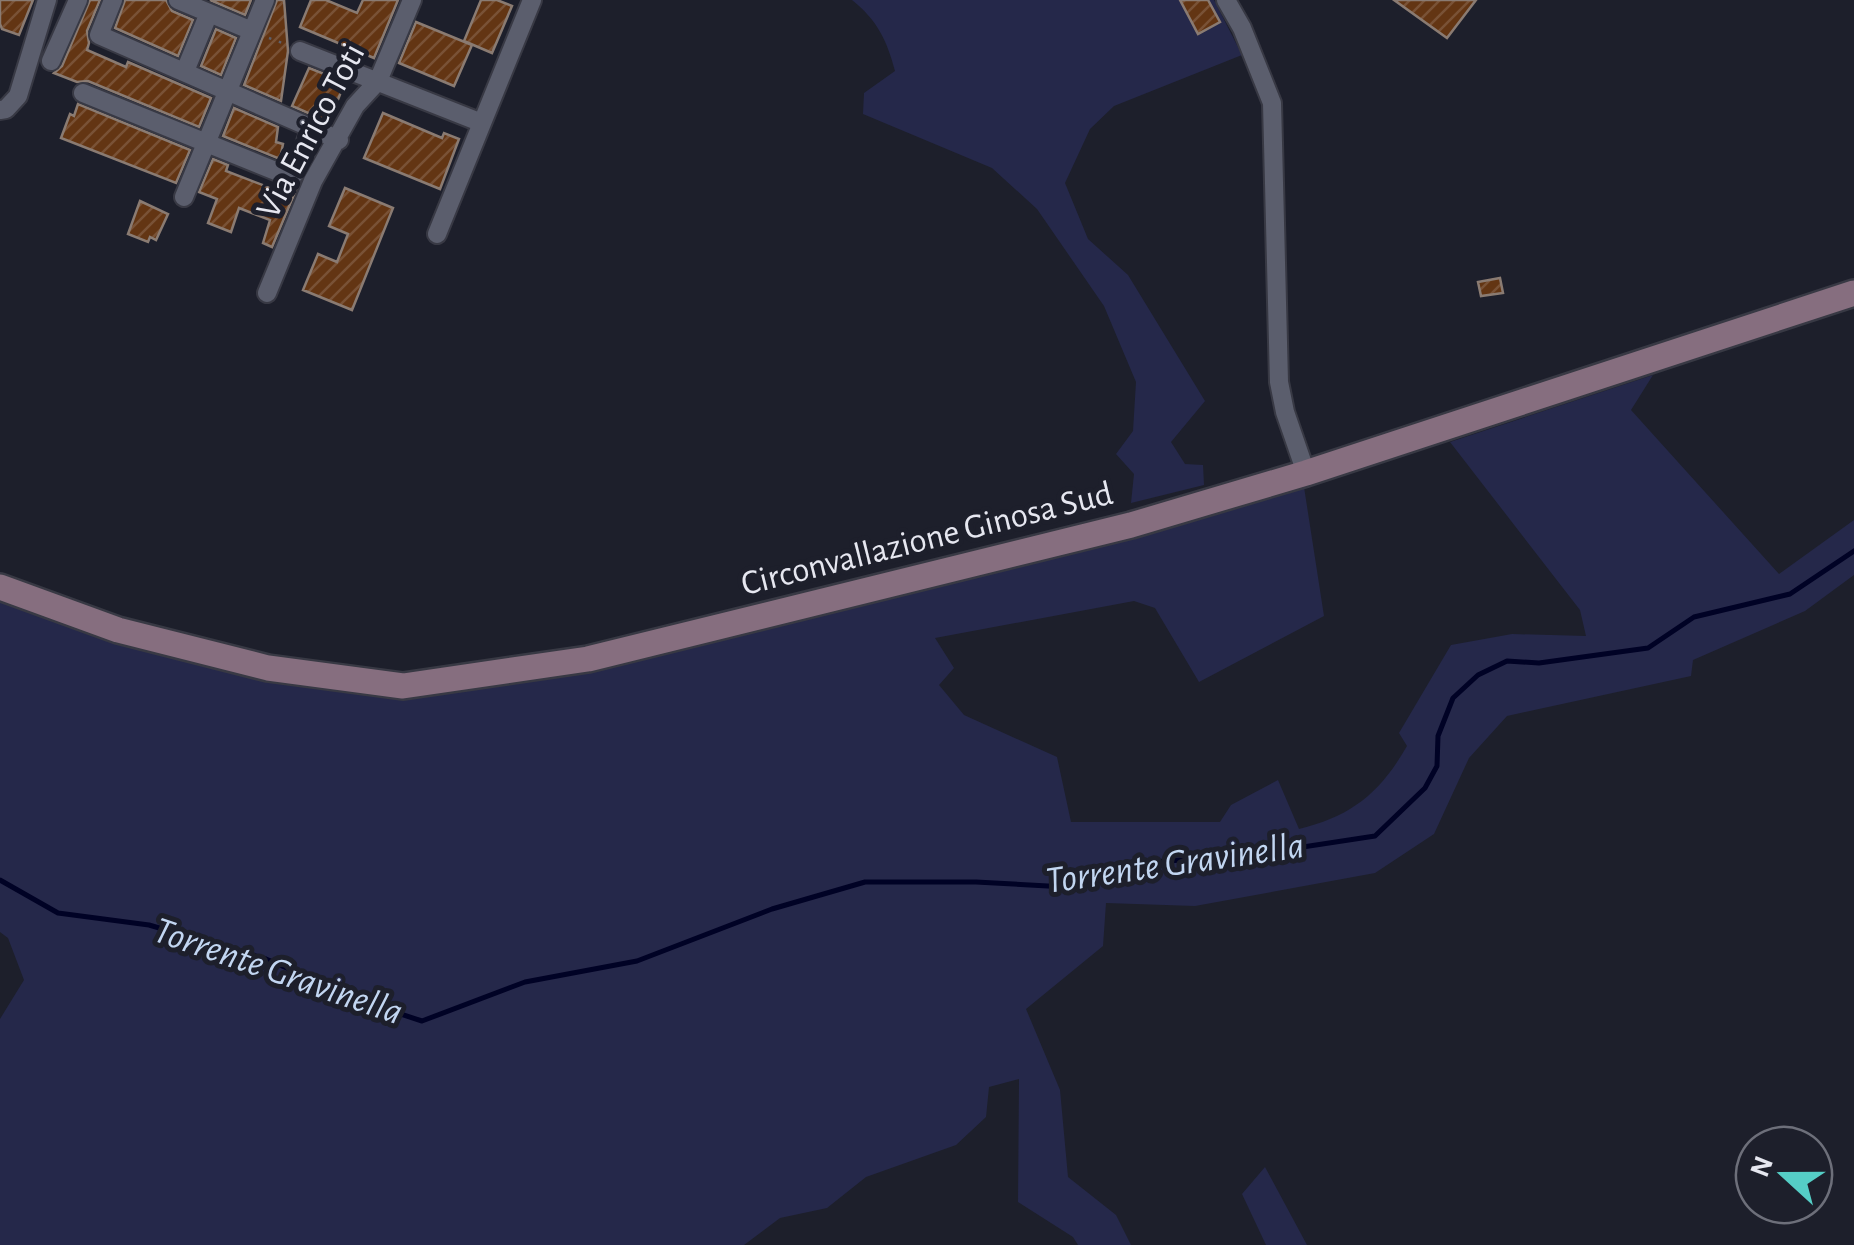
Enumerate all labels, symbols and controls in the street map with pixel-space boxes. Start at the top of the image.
street label: Via Enrico Toti [250,38,372,224]
street label: Circonvallazione Ginosa Sud [738,476,1116,602]
water label: Torrente Gravinella [1043,827,1307,901]
water label: Torrente Gravinella [149,912,407,1032]
north arrow [1734,1125,1834,1225]
text: N [1746,1153,1779,1181]

